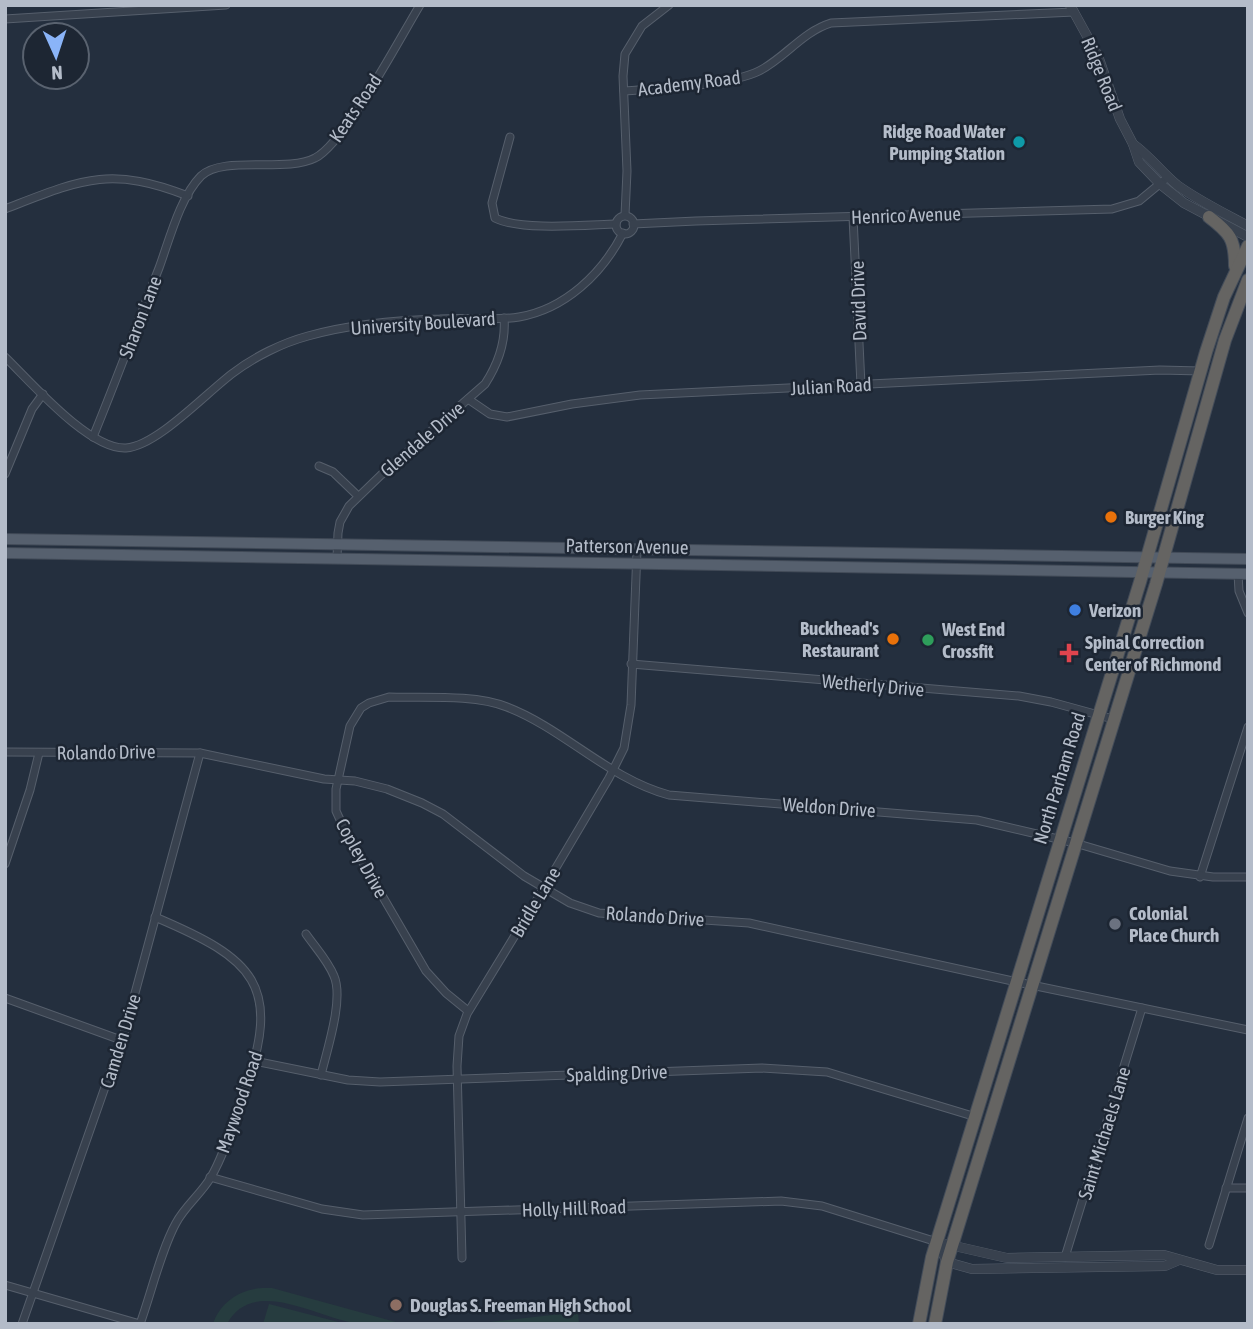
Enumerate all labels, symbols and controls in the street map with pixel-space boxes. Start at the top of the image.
north arrow [21,21,91,91]
street label: Ridge Road [1077,34,1127,114]
text: N [51,62,63,84]
street label: Academy Road [636,66,742,100]
street label: Keats Road [324,70,386,146]
place label: Ridge Road Water Pumping Station [883,120,1005,164]
marker: Ridge Road Water Pumping Station [1011,134,1027,150]
street label: Henrico Avenue [851,202,961,228]
street label: David Drive [846,261,870,341]
street label: Sharon Lane [114,273,166,361]
street label: University Boulevard [350,307,496,339]
street label: Julian Road [790,373,872,399]
street label: Glendale Drive [376,397,468,481]
place label: Burger King [1125,506,1205,528]
marker: Burger King [1103,509,1119,525]
street label: Patterson Avenue [565,534,689,558]
place label: Verizon [1088,599,1141,621]
marker: Verizon [1067,602,1083,618]
place label: Buckhead's Restaurant [800,617,880,661]
place label: West End Crossfit [941,618,1005,662]
marker: Buckhead's Restaurant [885,631,901,647]
place label: Spinal Correction Center of Richmond [1085,631,1221,675]
marker: West End Crossfit [920,632,936,648]
marker: Spinal Correction Center of Richmond [1059,643,1079,663]
street label: Wetherly Drive [821,670,925,700]
street label: North Parham Road [1028,709,1090,847]
street label: Rolando Drive [56,740,156,764]
street label: Weldon Drive [782,793,876,821]
street label: Copley Drive [331,815,393,901]
street label: Bridle Lane [505,863,565,941]
street label: Rolando Drive [605,902,705,930]
place label: Colonial Place Church [1129,902,1219,946]
marker: Colonial Place Church [1107,916,1123,932]
street label: Camden Drive [95,991,145,1091]
street label: Maywood Road [211,1048,267,1156]
street label: Spalding Drive [566,1060,668,1086]
street label: Saint Michaels Lane [1073,1064,1135,1202]
street label: Holly Hill Road [521,1195,627,1221]
place label: Douglas S. Freeman High School [410,1294,632,1316]
marker: Douglas S. Freeman High School [388,1297,404,1313]

